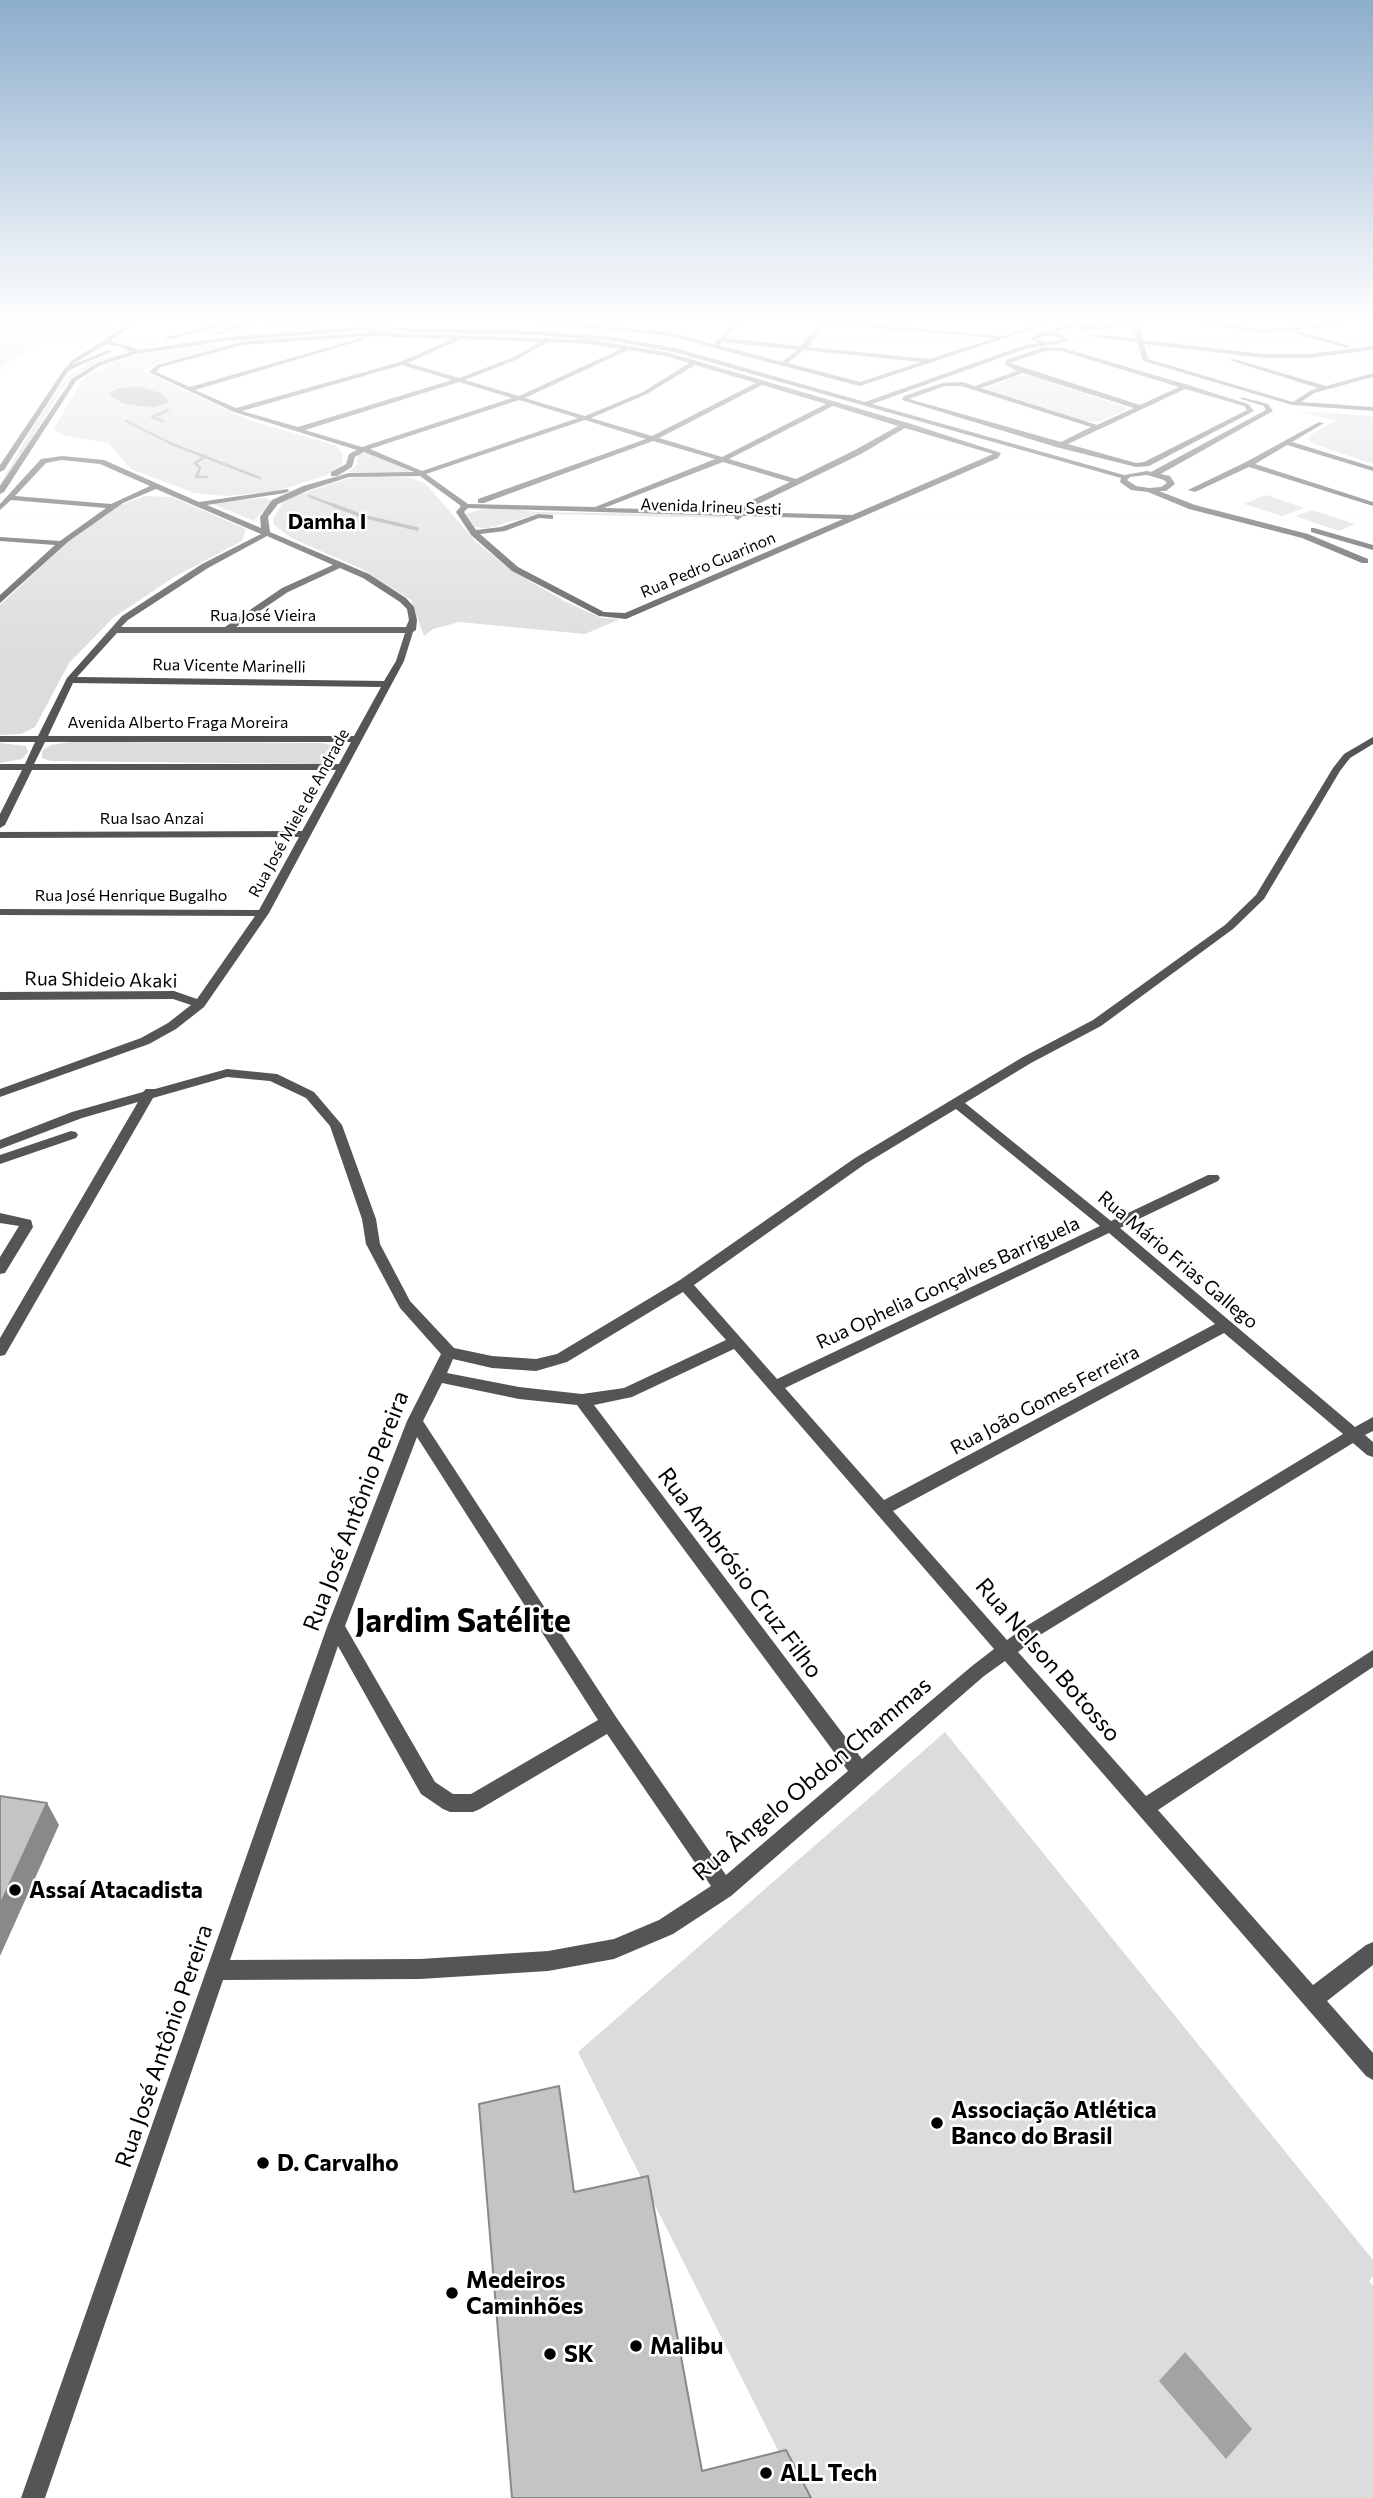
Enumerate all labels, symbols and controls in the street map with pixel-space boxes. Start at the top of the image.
street label: Avenida Irineu Sesti [640,495,782,519]
district label: Damha I [288,509,366,535]
street label: Rua Pedro Guarinon [638,528,778,602]
street label: Rua José Vieira [210,606,316,626]
street label: Rua Vicente Marinelli [152,655,306,677]
street label: Avenida Alberto Fraga Moreira [68,713,288,733]
street label: Rua José Miele de Andrade [245,725,353,901]
street label: Rua Isao Anzai [100,809,204,829]
street label: Rua José Henrique Bugalho [35,886,227,906]
street label: Rua Shideio Akaki [24,967,178,993]
street label: Rua Mário Frias Gallego [1093,1186,1263,1334]
street label: Rua Ophelia Gonçalves Barriguela [813,1212,1083,1354]
street label: Rua João Gomes Ferreira [947,1341,1143,1459]
street label: Rua José Antônio Pereira [297,1387,415,1635]
street label: Rua Ambrósio Cruz Filho [652,1462,828,1684]
street label: Rua Nelson Botosso [970,1573,1126,1747]
district label: Jardim Satélite [355,1602,571,1640]
street label: Rua Ângelo Obdon Chammas [687,1671,937,1887]
place label: Assaí Atacadista [29,1876,203,1904]
marker: Assaí Atacadista [7,1882,23,1898]
street label: Rua José Antônio Pereira [109,1921,219,2171]
place label: Associação Atlética Banco do Brasil [951,2096,1157,2150]
marker: Associação Atlética Banco do Brasil [929,2115,945,2131]
place label: D. Carvalho [277,2149,399,2177]
marker: D. Carvalho [255,2155,271,2171]
place label: Medeiros Caminhões [466,2266,583,2320]
marker: Medeiros Caminhões [444,2285,460,2301]
place label: Malibu [650,2332,723,2360]
marker: Malibu [628,2338,644,2354]
place label: SK [564,2340,594,2368]
marker: SK [542,2346,558,2362]
place label: ALL Tech [780,2459,877,2487]
marker: ALL Tech [758,2465,774,2481]

